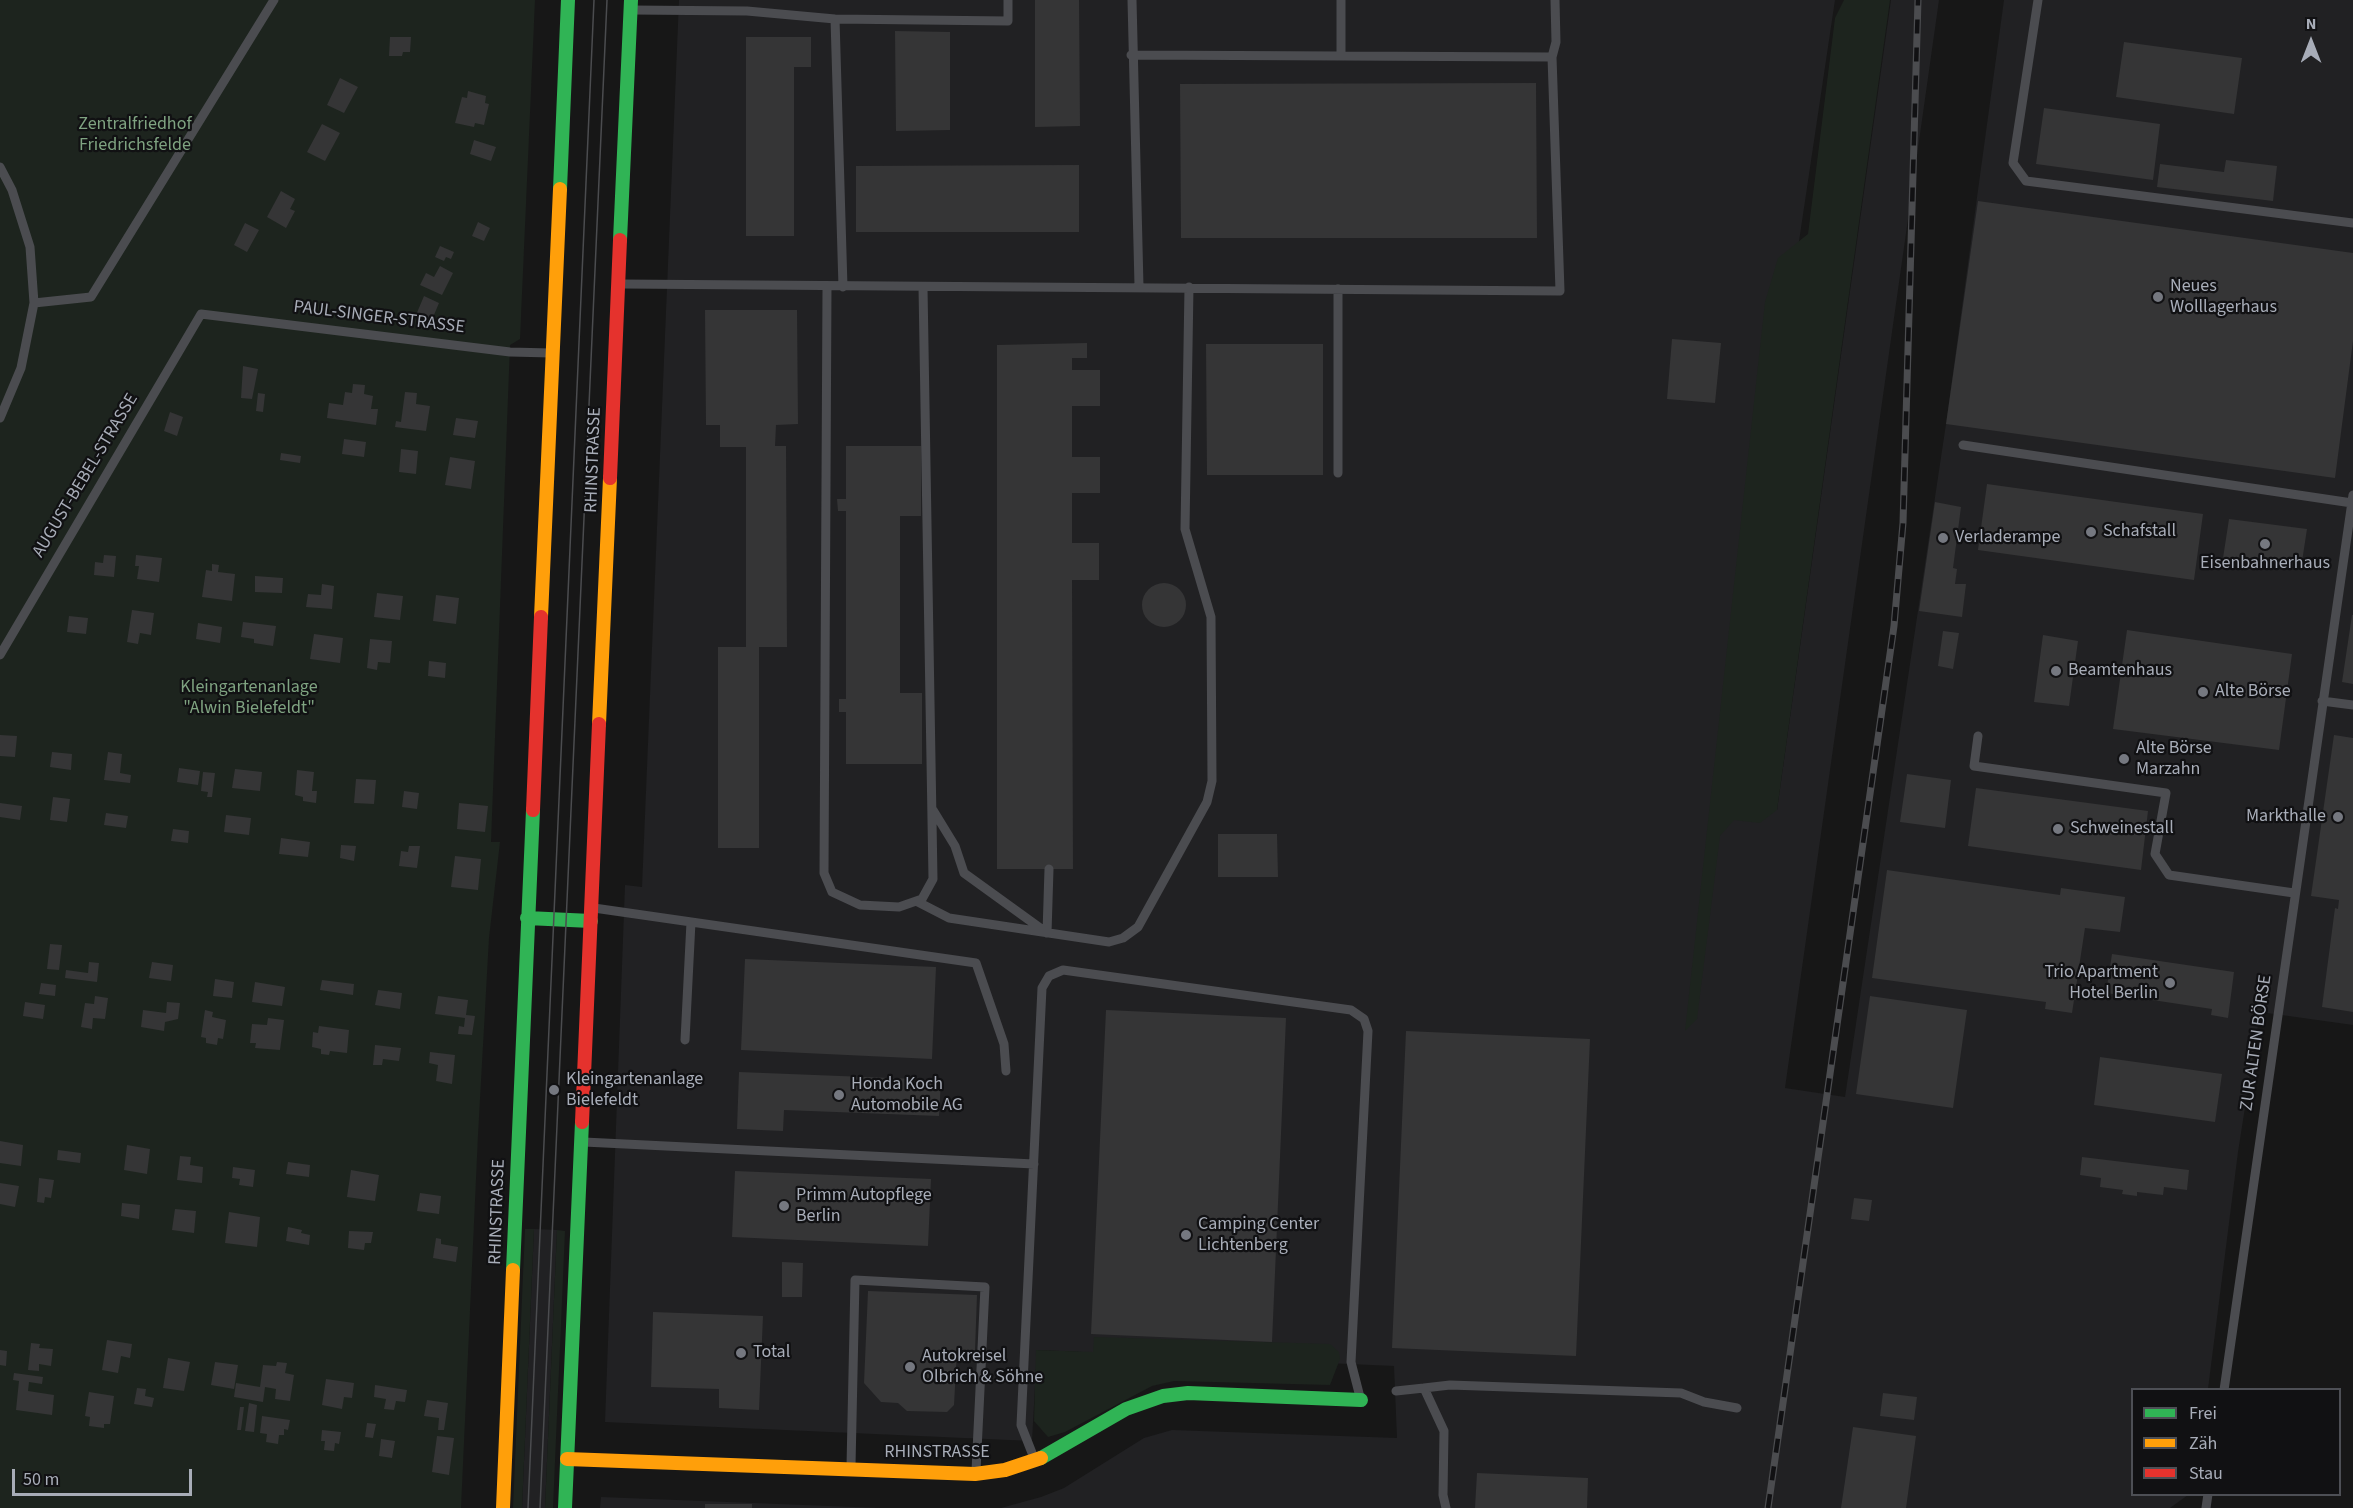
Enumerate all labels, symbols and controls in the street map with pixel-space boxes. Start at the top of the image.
north arrow [2281,12,2341,72]
text: N [2306,13,2316,35]
park label: Zentralfriedhof Friedrichsfelde [78,114,192,156]
place label: Neues Wolllagerhaus [2170,276,2277,318]
marker: Neues Wolllagerhaus [2151,290,2165,304]
street label: PAUL-SINGER-STRASSE [292,297,466,339]
street label: AUGUST-BEBEL-STRASSE [28,390,144,562]
street label: RHINSTRASSE [581,407,607,513]
place label: Schafstall [2103,521,2176,543]
marker: Schafstall [2084,525,2098,539]
place label: Verladerampe [1955,527,2060,549]
marker: Verladerampe [1936,531,1950,545]
marker: Eisenbahnerhaus [2258,537,2272,551]
place label: Eisenbahnerhaus [2200,553,2330,575]
place label: Beamtenhaus [2068,660,2172,682]
marker: Beamtenhaus [2049,664,2063,678]
park label: Kleingartenanlage "Alwin Bielefeldt" [180,677,318,720]
place label: Alte Börse [2215,681,2291,703]
marker: Alte Börse [2196,685,2210,699]
place label: Alte Börse Marzahn [2136,738,2212,780]
marker: Alte Börse Marzahn [2117,752,2131,766]
place label: Markthalle [2246,806,2326,828]
marker: Markthalle [2331,810,2345,824]
place label: Schweinestall [2070,818,2174,840]
marker: Schweinestall [2051,822,2065,836]
place label: Trio Apartment Hotel Berlin [2044,962,2158,1004]
street label: ZUR ALTEN BÖRSE [2237,973,2277,1113]
marker: Trio Apartment Hotel Berlin [2163,976,2177,990]
place label: Kleingartenanlage Bielefeldt [566,1069,703,1112]
place label: Honda Koch Automobile AG [851,1074,963,1116]
marker: Kleingartenanlage Bielefeldt [547,1083,561,1097]
marker: Honda Koch Automobile AG [832,1088,846,1102]
street label: RHINSTRASSE [485,1159,511,1265]
place label: Primm Autopflege Berlin [796,1185,932,1228]
marker: Primm Autopflege Berlin [777,1199,791,1213]
place label: Camping Center Lichtenberg [1198,1214,1319,1256]
marker: Camping Center Lichtenberg [1179,1228,1193,1242]
place label: Total [753,1342,790,1364]
marker: Total [734,1346,748,1360]
place label: Autokreisel Olbrich & Söhne [922,1346,1043,1388]
marker: Autokreisel Olbrich & Söhne [903,1360,917,1374]
legend [2131,1388,2341,1496]
text: Frei [2189,1401,2217,1426]
text: Zäh [2189,1431,2217,1456]
street label: RHINSTRASSE [884,1442,990,1464]
scale bar [15,1457,195,1495]
text: Stau [2189,1461,2223,1486]
text: 50 m [23,1467,59,1492]

